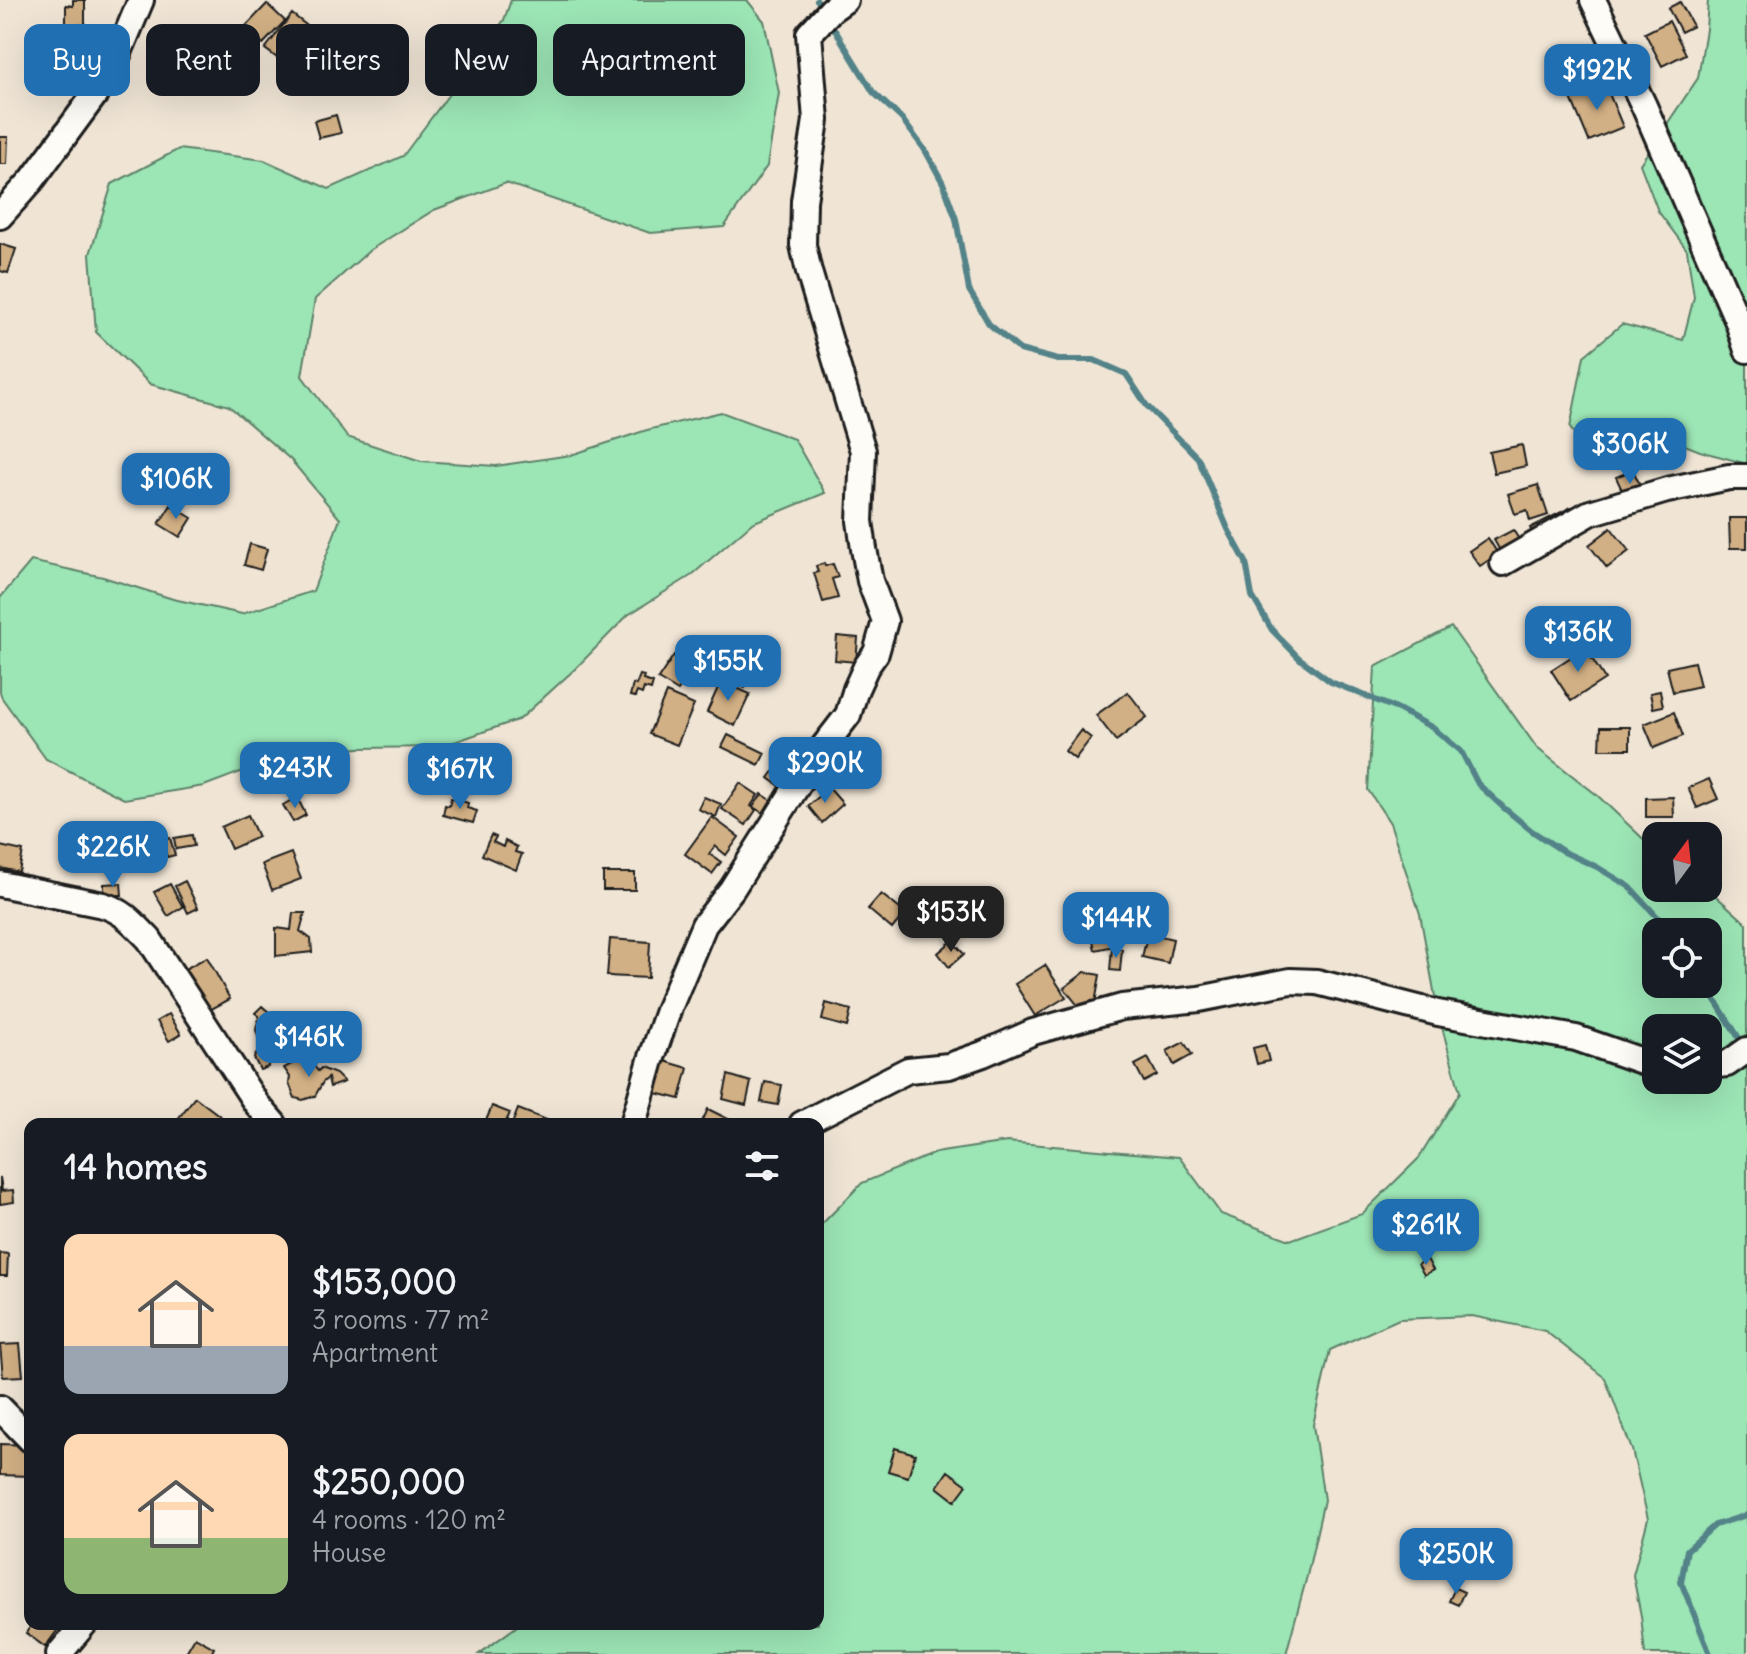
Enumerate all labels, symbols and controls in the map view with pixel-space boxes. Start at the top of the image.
chip: Buy [24,24,130,96]
chip: Rent [146,24,260,96]
chip: Filters [276,24,409,96]
chip: New [425,24,537,96]
chip: Apartment [553,24,745,96]
pin: $192K [1541,44,1653,112]
text: $192K [1562,53,1632,86]
pin: $306K [1574,418,1686,486]
text: $306K [1591,427,1669,460]
pin: $106K [120,453,232,521]
text: $106K [140,462,212,495]
pin: $136K [1522,606,1634,674]
text: $136K [1543,615,1613,648]
pin: $155K [672,635,784,703]
text: $155K [693,644,763,677]
pin: $290K [769,737,881,805]
pin: $243K [239,742,351,810]
pin: $167K [404,743,516,811]
text: $290K [787,746,863,779]
text: $243K [258,751,332,784]
text: $167K [426,752,494,785]
pin: $226K [57,821,169,889]
north arrow [1642,822,1722,902]
map controls [1642,822,1722,1094]
text: $226K [76,830,150,863]
pin: $153K [895,886,1007,954]
pin: $144K [1060,892,1172,960]
text: $153K [916,895,986,928]
text: $144K [1081,901,1151,934]
button: locate [1642,918,1722,998]
pin: $146K [253,1011,365,1079]
button: layers [1642,1014,1722,1094]
text: $146K [274,1020,344,1053]
icon: filters [740,1144,784,1188]
text: 14 homes [64,1145,208,1188]
pin: $261K [1370,1199,1482,1267]
text: $261K [1391,1208,1461,1241]
text: $153,000 [312,1260,457,1303]
icon: home [128,1266,224,1362]
text: 3 rooms · 77 m² [312,1303,490,1336]
text: Apartment [312,1336,438,1369]
text: $250,000 [312,1460,466,1503]
icon: home [128,1466,224,1562]
text: 4 rooms · 120 m² [312,1503,506,1536]
pin: $250K [1400,1528,1512,1596]
text: House [312,1536,386,1569]
text: $250K [1418,1537,1494,1570]

